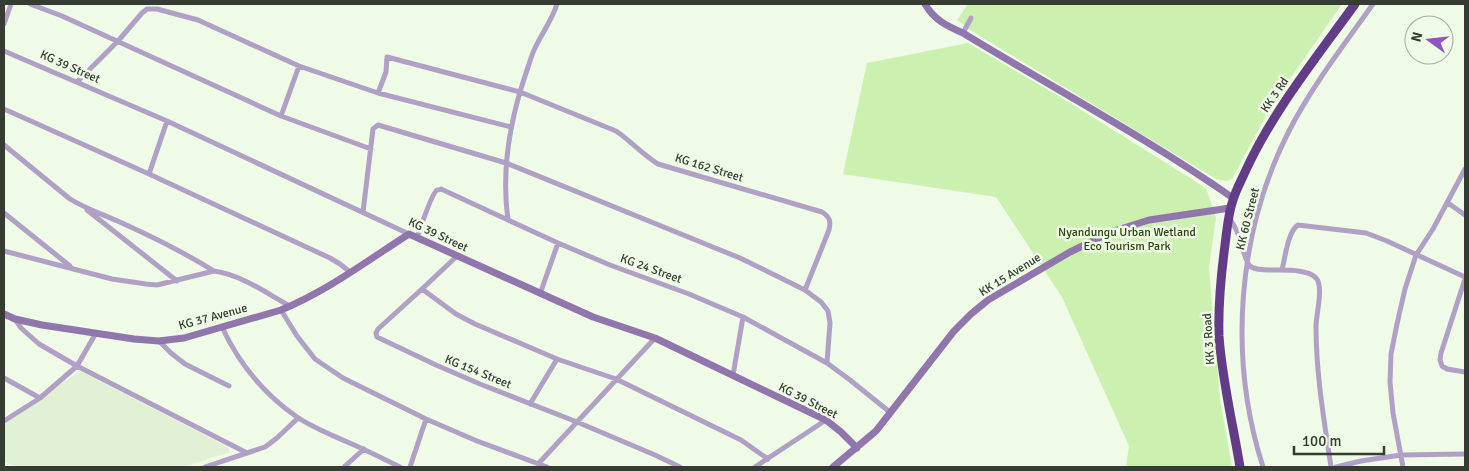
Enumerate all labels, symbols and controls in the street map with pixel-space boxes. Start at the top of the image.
north arrow [1404,15,1454,65]
text: N [1407,30,1426,44]
street label: KG 39 Street [38,47,102,87]
street label: KK 3 Rd [1258,74,1292,116]
street label: KG 162 Street [673,150,745,186]
street label: KK 60 Street [1233,186,1263,252]
street label: KG 39 Street [406,215,470,255]
park label: Nyandungu Urban Wetland Eco Tourism Park [1058,225,1196,254]
street label: KK 15 Avenue [976,250,1044,300]
street label: KG 24 Street [618,251,684,287]
street label: KG 37 Avenue [177,301,249,333]
street label: KK 3 Road [1200,313,1218,365]
street label: KG 154 Street [442,352,514,392]
street label: KG 39 Street [776,380,840,422]
scale bar [1294,424,1384,456]
text: 100 m [1302,432,1342,450]

